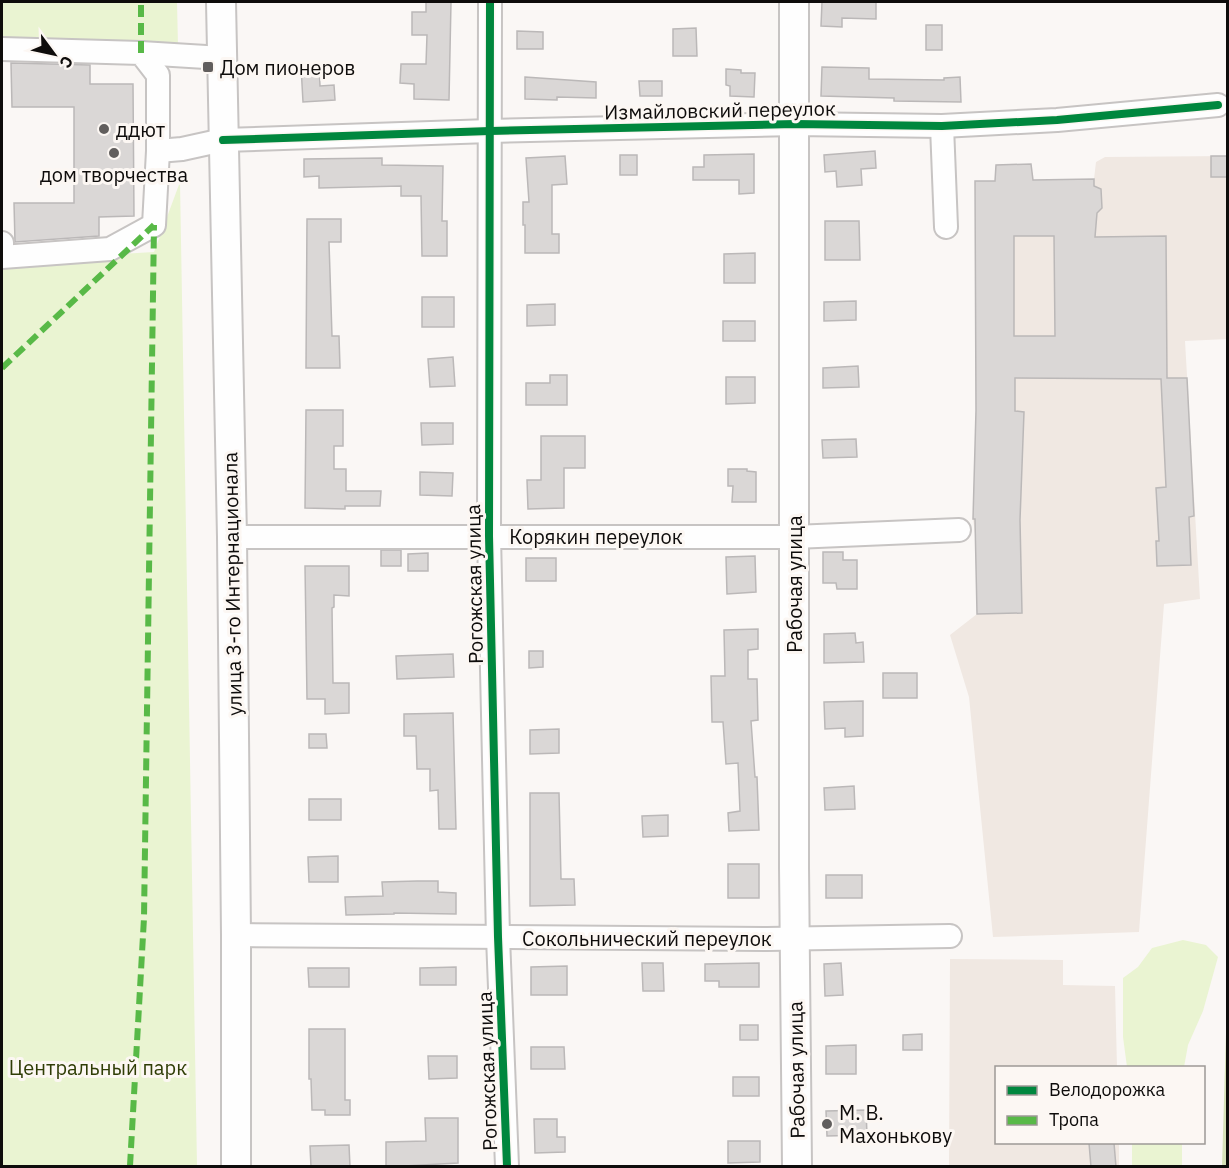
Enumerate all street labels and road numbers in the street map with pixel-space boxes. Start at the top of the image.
street label: Измайловский переулок [604,94,836,126]
street label: улица 3-го Интернационала [216,451,248,716]
street label: Рогожская улица [459,504,489,664]
street label: Рабочая улица [781,515,808,653]
street label: Корякин переулок [509,523,683,550]
street label: Сокольнический переулок [522,925,772,952]
street label: Рогожская улица [471,990,503,1151]
street label: Рабочая улица [781,1001,811,1139]

